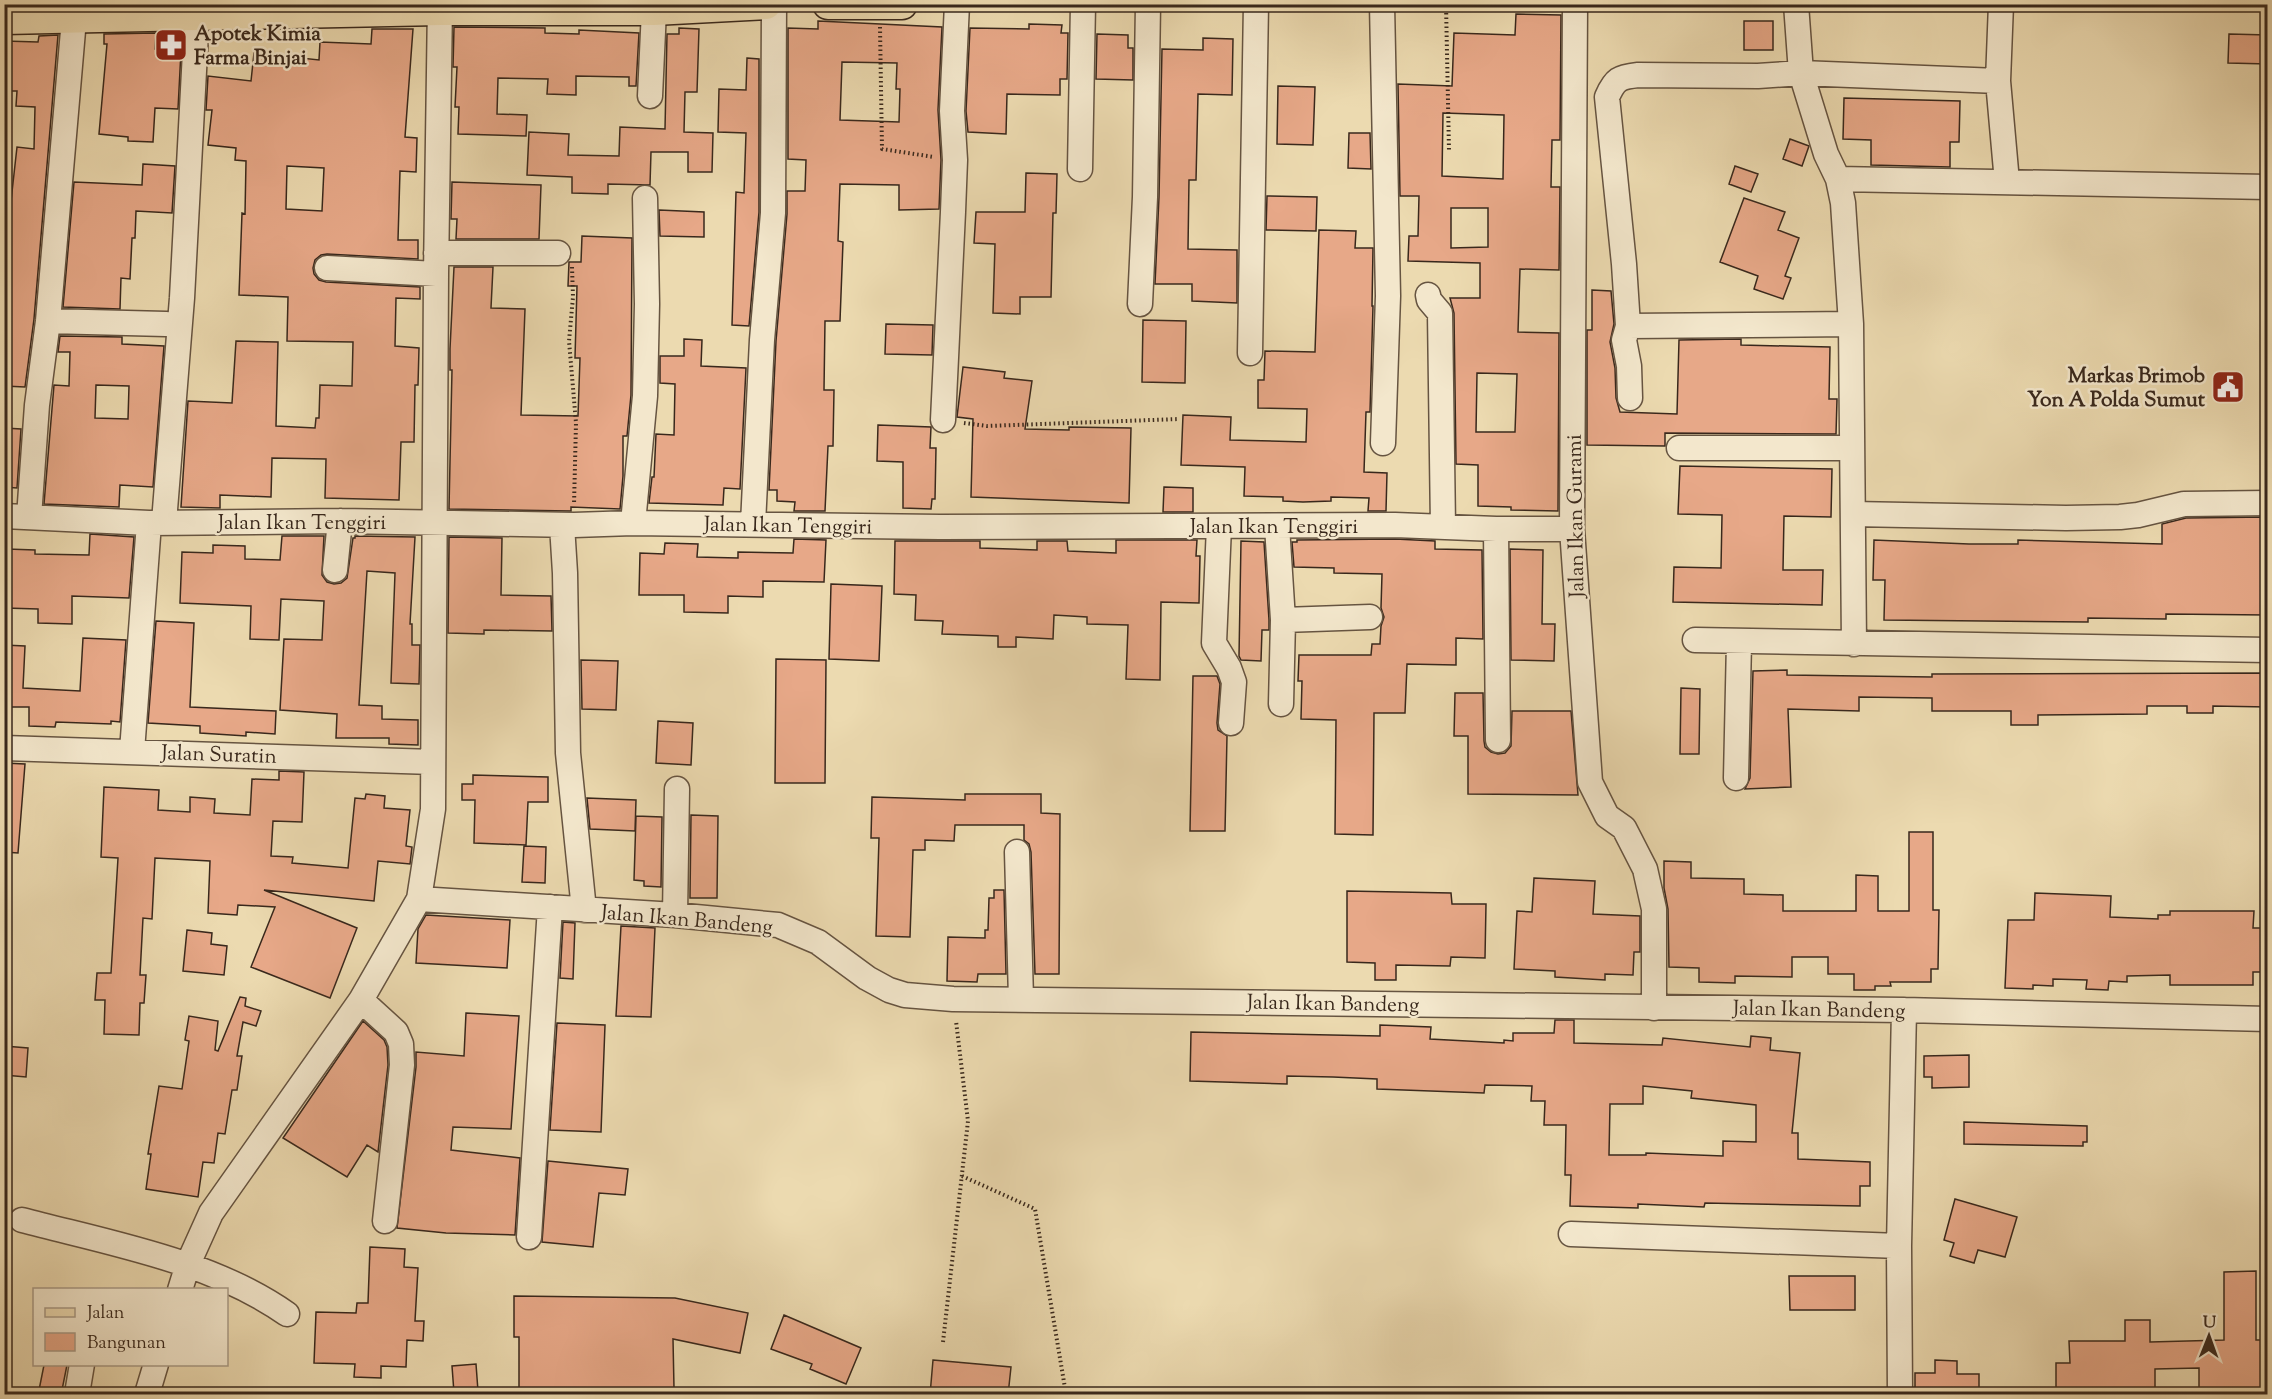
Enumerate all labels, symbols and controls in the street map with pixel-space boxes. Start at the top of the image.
place label: Apotek Kimia Farma Binjai [194,20,321,74]
pharmacy icon: Apotek Kimia Farma Binjai [153,27,189,63]
place label: Markas Brimob Yon A Polda Sumut [2027,362,2206,416]
public building icon: Markas Brimob Yon A Polda Sumut [2210,369,2246,405]
street label: Jalan Ikan Gurami [1561,434,1593,599]
street label: Jalan Ikan Tenggiri [217,509,386,539]
street label: Jalan Ikan Tenggiri [702,511,872,543]
street label: Jalan Ikan Tenggiri [1189,513,1358,543]
street label: Jalan Suratin [160,739,277,773]
street label: Jalan Ikan Bandeng [599,898,774,943]
street label: Jalan Ikan Bandeng [1245,988,1419,1022]
street label: Jalan Ikan Bandeng [1731,994,1905,1028]
legend [33,1288,228,1366]
text: Jalan [86,1301,125,1327]
north arrow [2179,1306,2239,1366]
text: U [2202,1312,2217,1335]
text: Bangunan [87,1331,166,1357]

